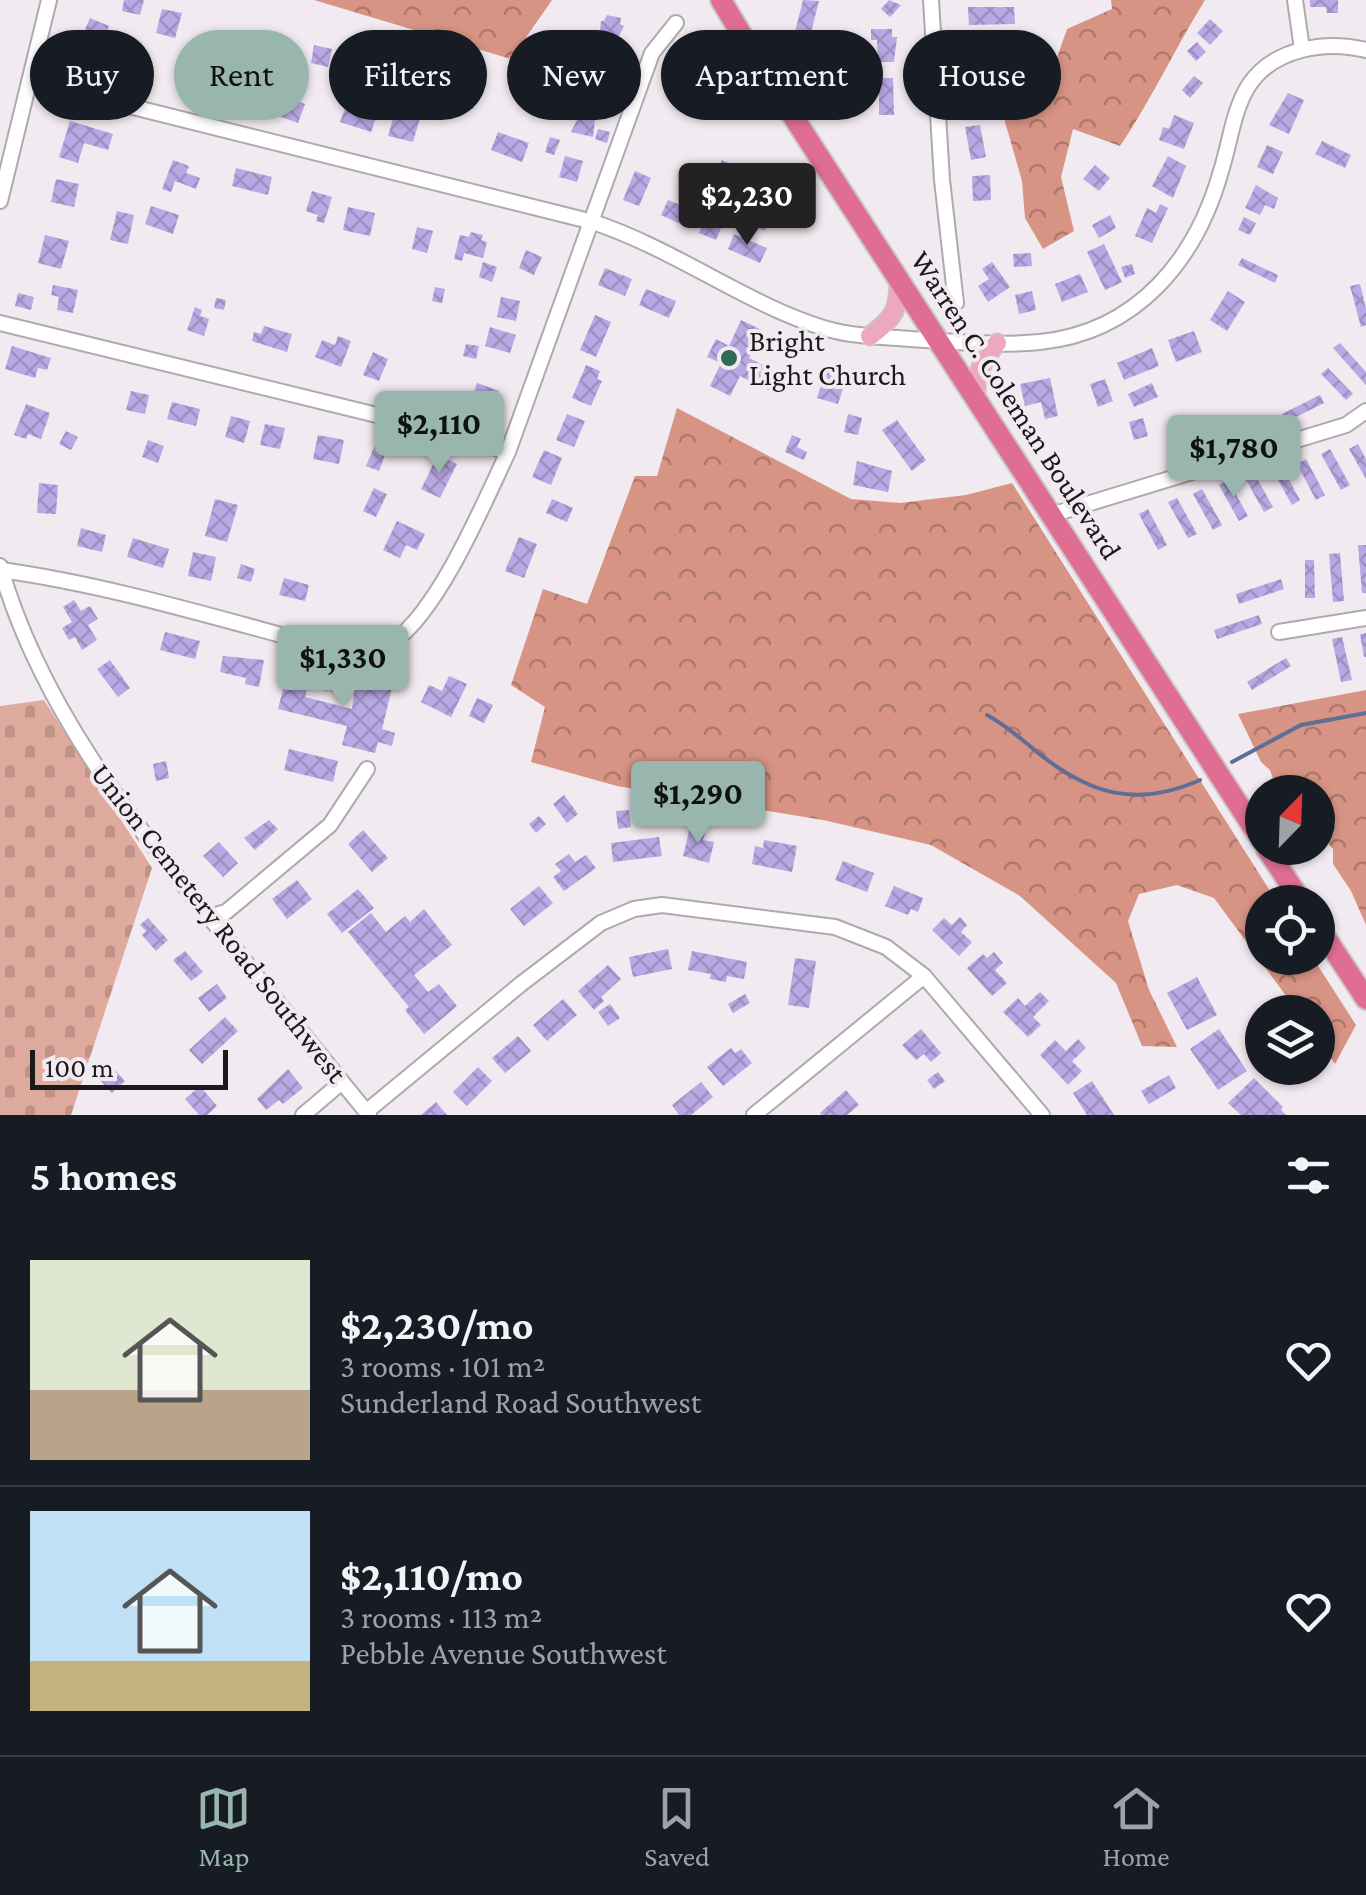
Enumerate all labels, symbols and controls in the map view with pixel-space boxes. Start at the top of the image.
chip: Buy [30,30,154,120]
chip: Rent [174,30,309,120]
chip: Filters [329,30,487,120]
chip: New [507,30,641,120]
chip: Apartment [661,30,883,120]
chip: House [903,30,1061,120]
pin: $2,230 [666,163,828,248]
text: $2,230 [701,177,793,213]
street label: Warren C. Coleman Boulevard [904,245,1129,565]
place label: Bright Light Church [749,324,906,392]
marker: Bright Light Church [718,347,740,369]
pin: $2,110 [358,391,520,476]
text: $2,110 [397,405,481,441]
pin: $1,780 [1153,415,1315,500]
text: $1,780 [1189,429,1279,465]
pin: $1,330 [262,625,424,710]
text: $1,330 [299,639,387,675]
street label: Union Cemetery Road Southwest [84,757,355,1090]
pin: $1,290 [617,761,779,846]
text: $1,290 [653,775,743,811]
north arrow [1245,775,1335,865]
map controls [1245,775,1335,1085]
button: locate [1245,885,1335,975]
button: layers [1245,995,1335,1085]
scale bar [30,1045,228,1090]
text: 100 m [45,1052,114,1083]
icon: filters [1281,1148,1336,1203]
text: 5 homes [30,1152,177,1199]
icon: home [110,1300,230,1420]
text: $2,230/mo [340,1301,534,1348]
icon: heart [1281,1333,1336,1388]
text: 3 rooms · 101 m² [340,1348,545,1384]
text: Sunderland Road Southwest [340,1384,701,1420]
icon: home [110,1551,230,1671]
text: $2,110/mo [340,1552,523,1599]
icon: heart [1281,1584,1336,1639]
text: 3 rooms · 113 m² [340,1599,542,1635]
text: Pebble Avenue Southwest [340,1635,667,1671]
tab: Map [196,1781,251,1872]
tab: Saved [644,1781,710,1872]
tab: Home [1103,1781,1170,1872]

